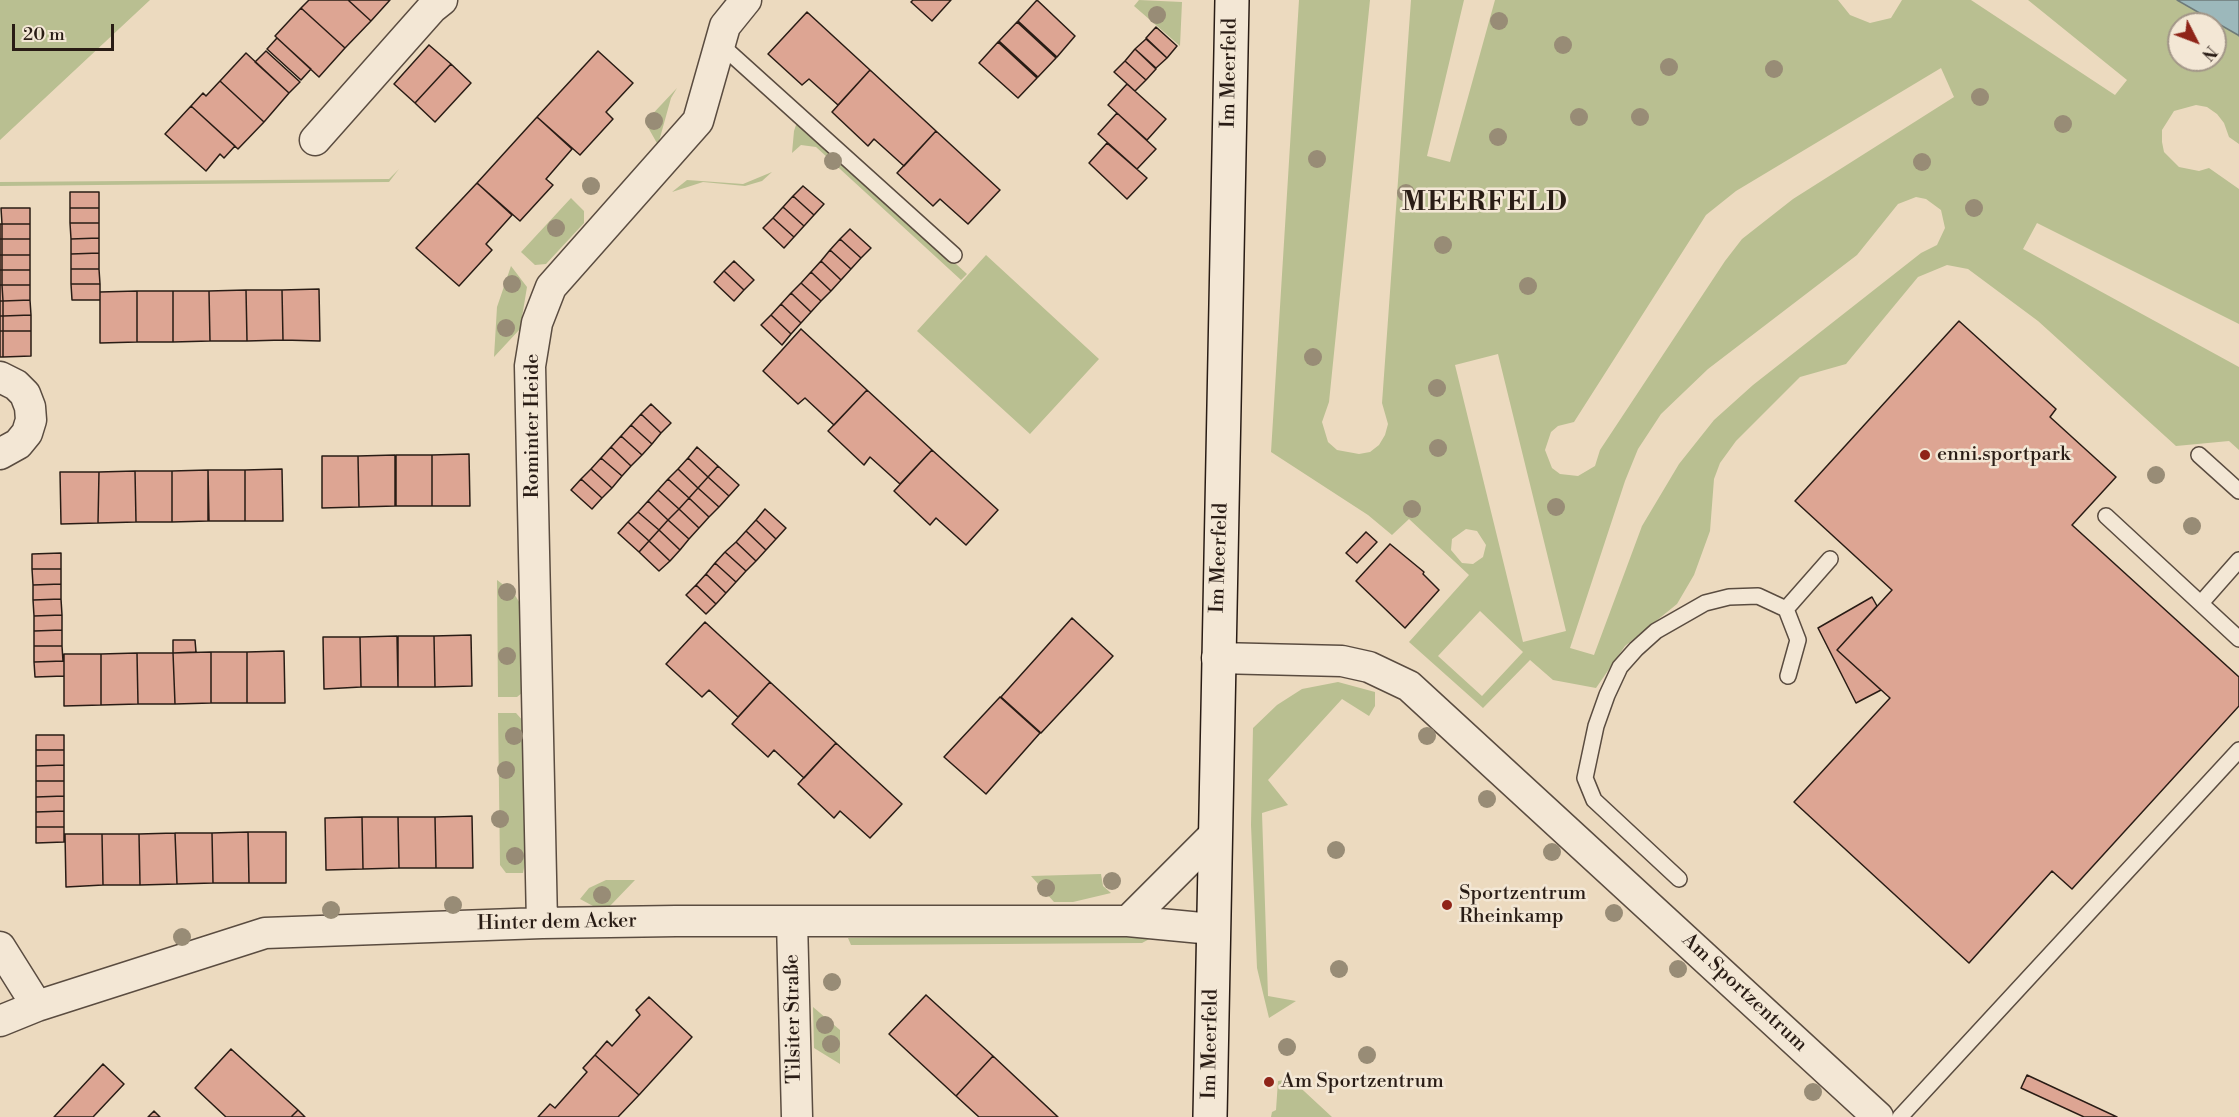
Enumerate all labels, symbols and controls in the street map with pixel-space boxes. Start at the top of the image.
scale bar [15,12,117,50]
north arrow [2167,12,2227,72]
street label: Im Meerfeld [1217,18,1243,128]
text: 20 m [23,23,65,46]
text: N [2197,41,2221,64]
district label: MEERFELD [1402,188,1568,220]
street label: Rominter Heide [521,354,545,498]
place label: enni.sportpark [1937,443,2070,467]
marker: enni.sportpark [1918,448,1932,462]
street label: Im Meerfeld [1206,502,1234,614]
place label: Sportzentrum Rheinkamp [1459,882,1586,929]
marker: Sportzentrum Rheinkamp [1440,898,1454,912]
street label: Hinter dem Acker [477,910,637,936]
street label: Am Sportzentrum [1676,929,1812,1057]
street label: Tilsiter Straße [781,954,807,1084]
street label: Im Meerfeld [1198,989,1224,1099]
place label: Am Sportzentrum [1281,1070,1444,1094]
marker: Am Sportzentrum [1262,1075,1276,1089]

